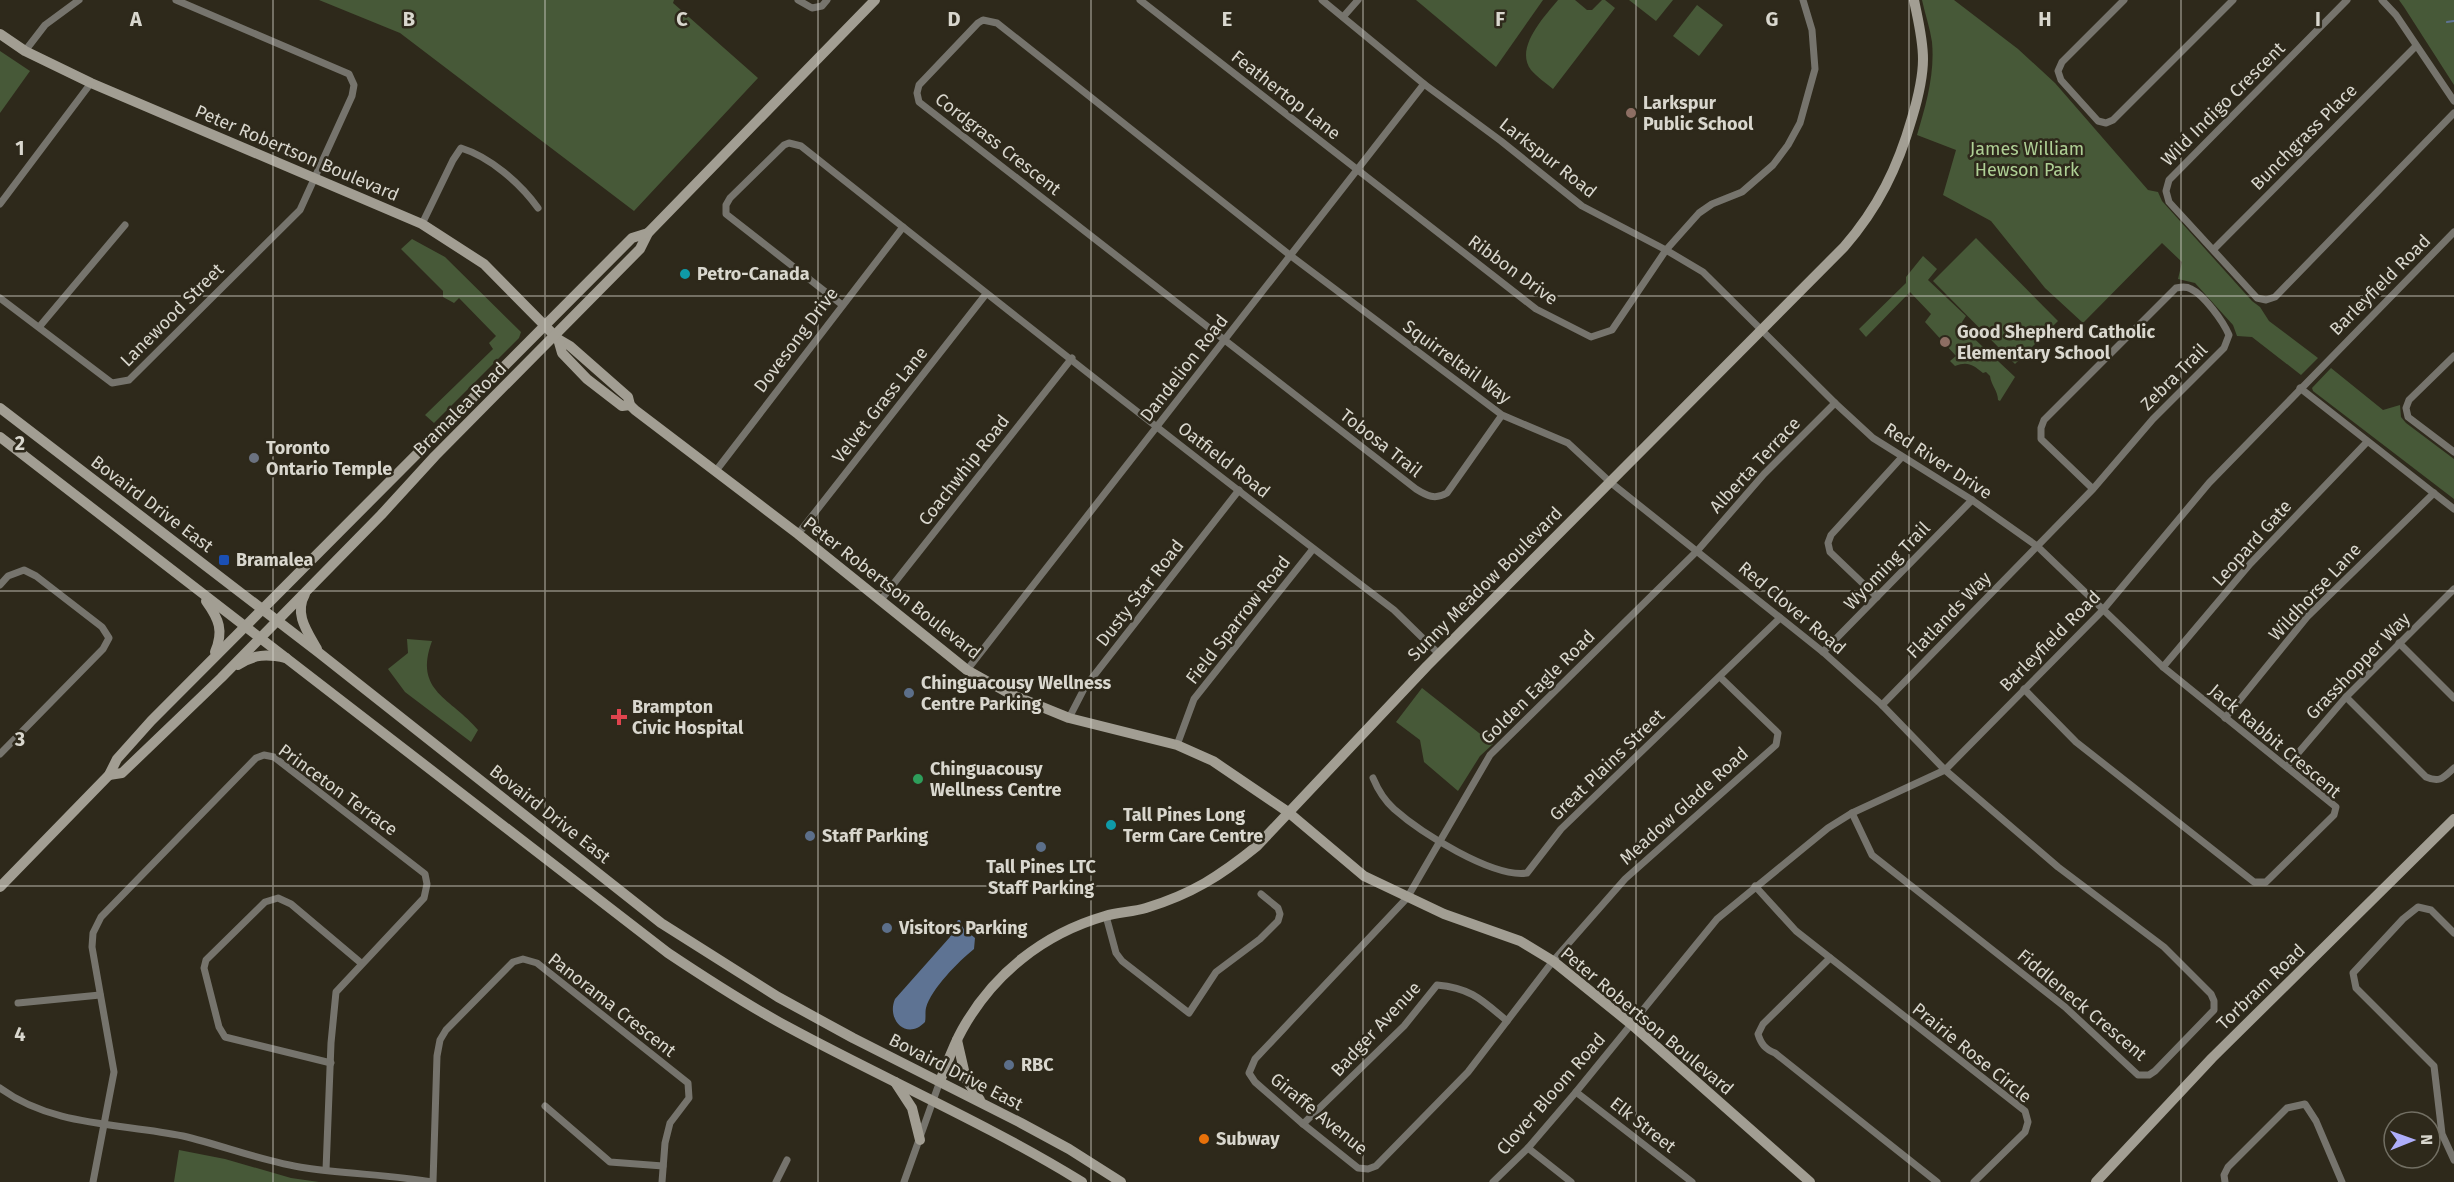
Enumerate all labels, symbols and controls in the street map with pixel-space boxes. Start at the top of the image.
text: A [129,7,143,31]
text: B [403,7,415,31]
text: C [676,7,688,31]
text: D [947,7,961,31]
text: E [1222,7,1232,31]
text: F [1495,7,1505,31]
text: G [1766,7,1778,31]
text: H [2038,7,2052,31]
text: I [2315,7,2321,31]
street label: Wild Indigo Crescent [2156,37,2290,171]
street label: Feathertop Lane [1227,46,1345,144]
street label: Bunchgrass Place [2246,79,2362,195]
street label: Cordgrass Crescent [931,88,1066,200]
place label: Larkspur Public School [1643,92,1754,135]
street label: Peter Robertson Boulevard [192,100,402,206]
marker: Larkspur Public School [1624,106,1638,120]
street label: Larkspur Road [1495,113,1601,203]
text: 1 [15,136,25,160]
park label: James William Hewson Park [1970,138,2084,181]
street label: Ribbon Drive [1464,230,1562,310]
street label: Barleyfield Road [2325,230,2435,340]
street label: Lanewood Street [116,258,229,371]
place label: Petro-Canada [697,263,810,285]
marker: Petro-Canada [678,267,692,281]
street label: Dovesong Drive [749,283,843,397]
street label: Dandelion Road [1135,310,1233,426]
street label: Squirreltail Way [1399,315,1516,409]
place label: Good Shepherd Catholic Elementary School [1957,321,2155,364]
marker: Good Shepherd Catholic Elementary School [1938,335,1952,349]
street label: Zebra Trail [2136,339,2212,415]
street label: Velvet Grass Lane [828,342,932,468]
street label: Bramalea Road [409,358,511,460]
street label: Tobosa Trail [1336,404,1426,482]
street label: Coachwhip Road [914,410,1014,530]
street label: Alberta Terrace [1705,412,1805,518]
street label: Oatfield Road [1174,417,1274,503]
street label: Red River Drive [1880,418,1996,504]
text: 2 [15,431,25,455]
place label: Toronto Ontario Temple [266,437,392,480]
street label: Bovaird Drive East [86,451,218,558]
marker: Toronto Ontario Temple [247,451,261,465]
street label: Leopard Gate [2208,495,2296,591]
street label: Sunny Meadow Boulevard [1403,502,1567,666]
street label: Peter Robertson Boulevard [799,512,985,664]
street label: Wyoming Trail [1839,517,1935,615]
street label: Dusty Star Road [1091,535,1189,651]
street label: Wildhorse Lane [2264,539,2366,645]
place label: Bramalea [236,549,313,571]
street label: Field Sparrow Road [1181,551,1295,689]
marker: Bramalea [217,553,231,567]
street label: Red Clover Road [1734,557,1850,659]
street label: Flatlands Way [1902,567,1996,663]
street label: Barleyfield Road [1995,586,2105,696]
street label: Grasshopper Way [2301,608,2415,724]
street label: Golden Eagle Road [1476,625,1600,749]
place label: Chinguacousy Wellness Centre Parking [921,672,1112,715]
street label: Jack Rabbit Crescent [2204,679,2346,803]
marker: Chinguacousy Wellness Centre Parking [902,686,916,700]
place label: Brampton Civic Hospital [632,696,744,739]
street label: Great Plains Street [1545,704,1669,825]
marker: Brampton Civic Hospital [610,708,628,726]
text: 3 [14,727,25,751]
street label: Princeton Terrace [274,739,402,841]
street label: Meadow Glade Road [1615,742,1753,870]
place label: Chinguacousy Wellness Centre [930,758,1061,801]
street label: Bovaird Drive East [485,760,615,868]
marker: Chinguacousy Wellness Centre [911,772,925,786]
place label: Tall Pines Long Term Care Centre [1123,804,1263,847]
marker: Tall Pines Long Term Care Centre [1104,818,1118,832]
place label: Staff Parking [822,825,928,847]
marker: Staff Parking [803,829,817,843]
marker: Tall Pines LTC Staff Parking [1034,840,1048,854]
place label: Tall Pines LTC Staff Parking [986,856,1096,899]
place label: Visitors Parking [898,917,1028,939]
marker: Visitors Parking [880,921,894,935]
street label: Torbram Road [2212,939,2310,1035]
street label: Peter Robertson Boulevard [1556,942,1738,1100]
street label: Fiddleneck Crescent [2013,944,2152,1066]
street label: Panorama Crescent [544,948,681,1062]
street label: Badger Avenue [1326,977,1426,1081]
street label: Prairie Rose Circle [1908,998,2036,1108]
text: 4 [14,1022,26,1046]
street label: Clover Bloom Road [1492,1028,1610,1160]
street label: Bovaird Drive East [885,1029,1027,1116]
place label: RBC [1021,1054,1054,1076]
marker: RBC [1002,1058,1016,1072]
street label: Giraffe Avenue [1266,1068,1372,1160]
street label: Elk Street [1606,1092,1681,1158]
north arrow [2382,1110,2442,1170]
place label: Subway [1216,1128,1280,1150]
marker: Subway [1197,1132,1211,1146]
text: N [2417,1134,2436,1145]

